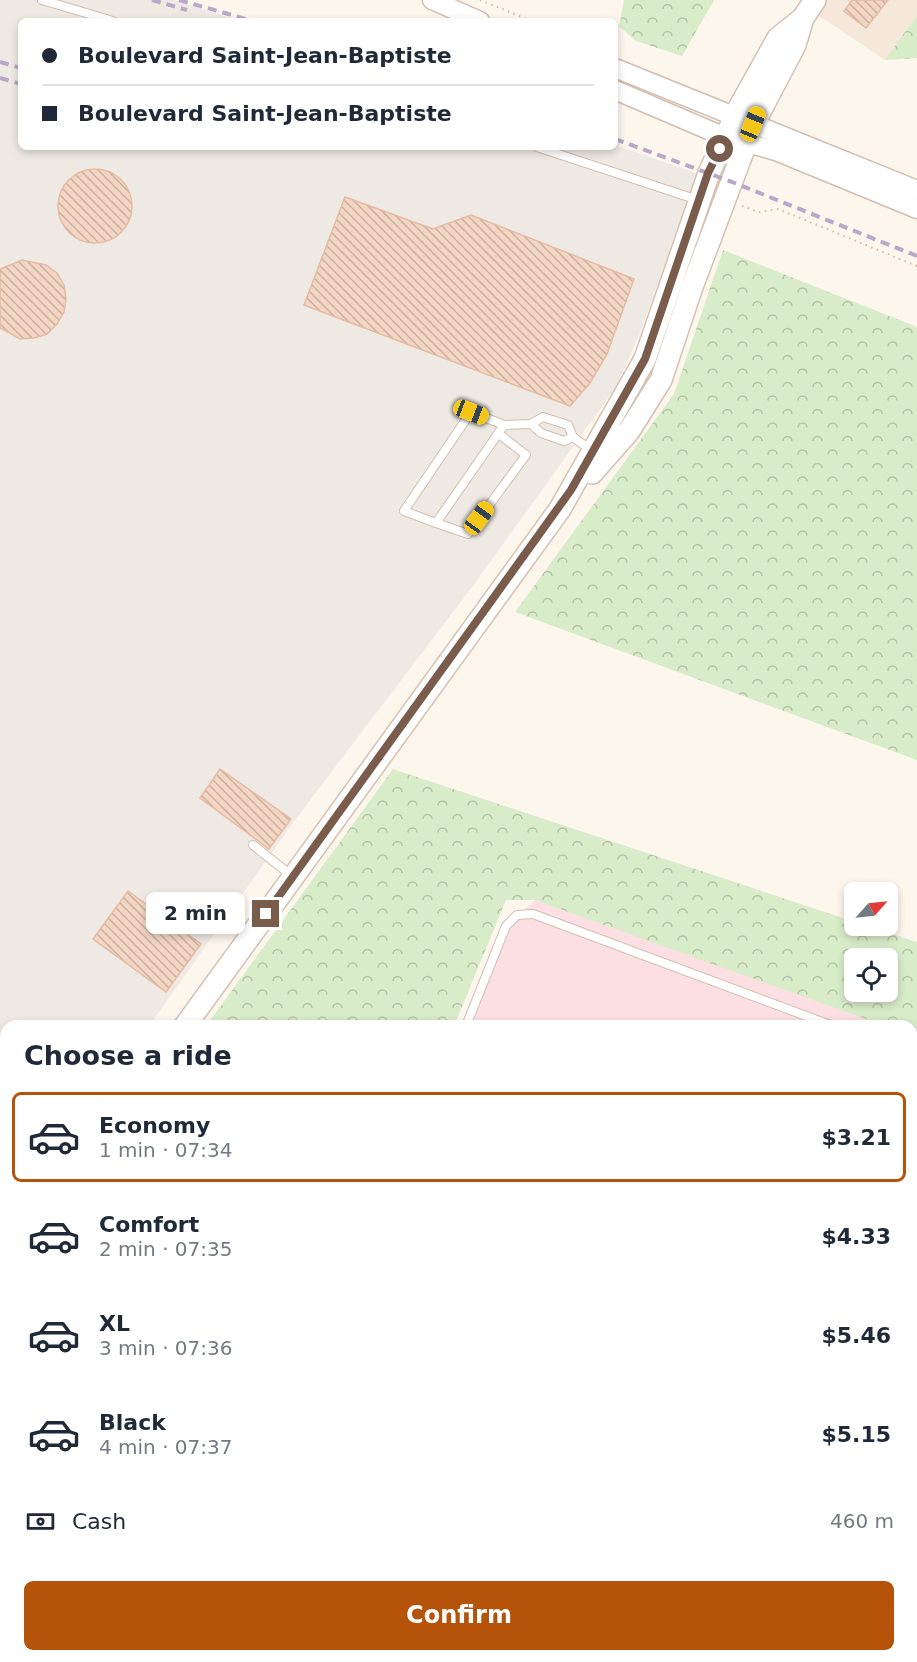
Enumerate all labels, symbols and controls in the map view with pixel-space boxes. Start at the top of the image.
text: Boulevard Saint-Jean-Baptiste [78,43,452,68]
text: Boulevard Saint-Jean-Baptiste [78,101,452,126]
car [738,104,768,144]
route start [706,135,733,162]
car [451,397,491,427]
car [461,498,497,538]
north arrow [844,882,898,936]
map controls [844,882,898,1002]
callout: 2 min [146,893,245,935]
route end [252,900,279,927]
text: 2 min [164,901,227,925]
button: locate [844,948,898,1002]
text: Choose a ride [24,1040,232,1071]
icon: car [27,1110,81,1164]
text: Economy [99,1113,210,1138]
text: $3.21 [821,1125,891,1150]
text: 1 min · 07:34 [99,1138,233,1162]
icon: car [27,1209,81,1263]
text: Comfort [99,1212,199,1237]
text: $4.33 [821,1224,891,1249]
text: 2 min · 07:35 [99,1237,233,1261]
icon: car [27,1308,81,1362]
text: XL [99,1311,130,1336]
text: $5.46 [821,1323,891,1348]
text: 3 min · 07:36 [99,1336,233,1360]
icon: car [27,1407,81,1461]
text: Black [99,1410,166,1435]
text: $5.15 [821,1422,891,1447]
text: 4 min · 07:37 [99,1435,233,1459]
icon: cash [24,1505,57,1538]
text: Cash [72,1509,126,1534]
text: 460 m [830,1509,894,1533]
button: Confirm [24,1581,894,1650]

